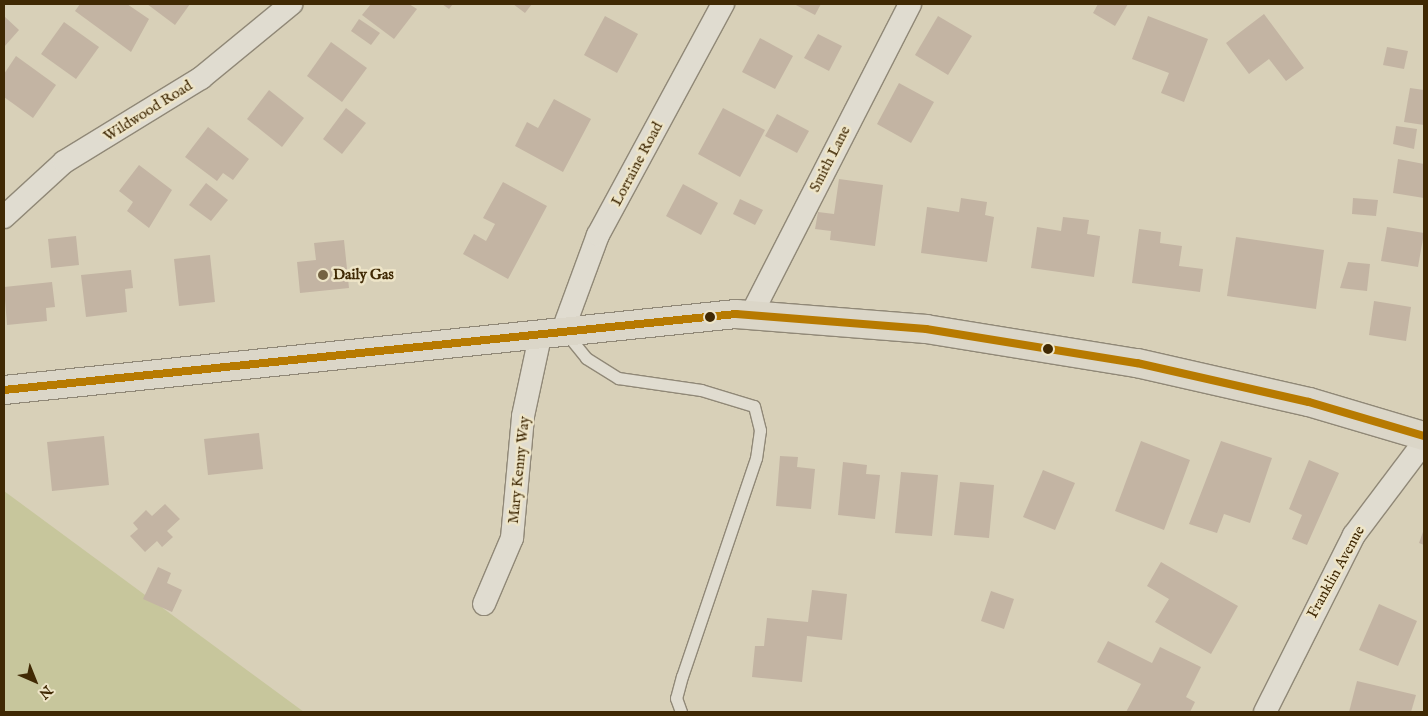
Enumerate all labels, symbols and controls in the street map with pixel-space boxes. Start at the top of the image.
street label: Wildwood Road [100,77,196,145]
street label: Lorraine Road [607,119,667,209]
street label: Smith Lane [806,123,854,195]
place label: Daily Gas [333,266,394,284]
marker: Daily Gas [317,269,329,281]
unlabelled marker [705,312,715,322]
unlabelled marker [1043,344,1053,354]
street label: Mary Kenny Way [504,415,534,525]
street label: Franklin Avenue [1303,523,1369,621]
north arrow [10,656,60,706]
text: N [35,681,56,702]

